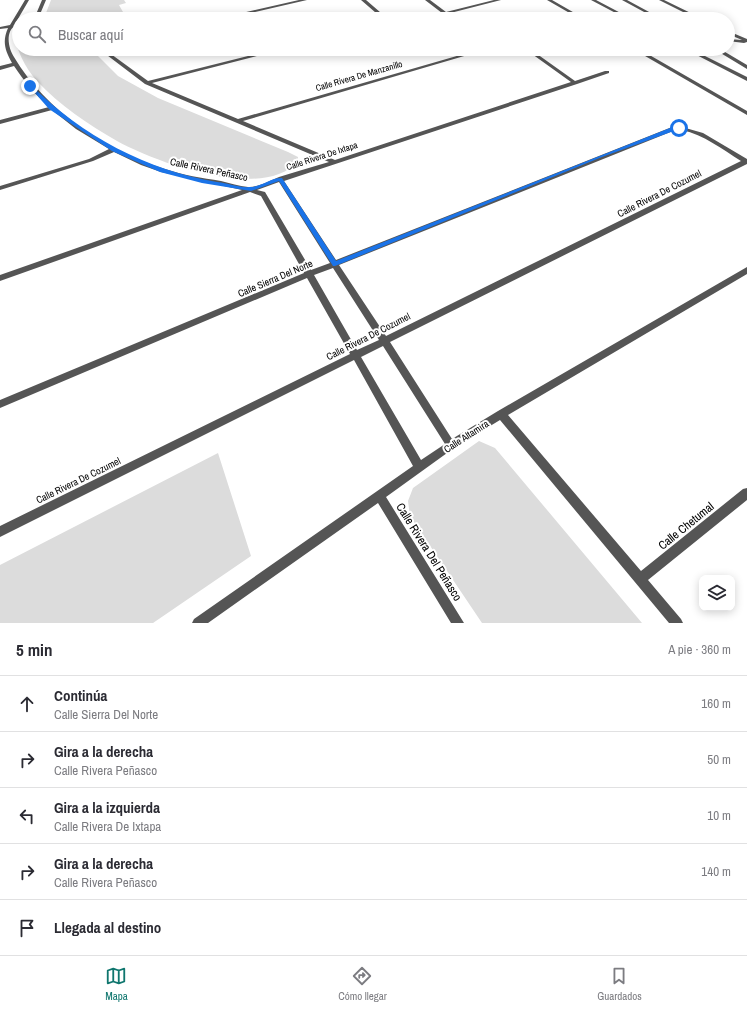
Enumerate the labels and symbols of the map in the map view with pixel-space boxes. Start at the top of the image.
street label: Calle Rivera De Manzanillo [314,58,404,94]
route end [21,77,39,95]
route start [670,119,688,137]
street label: Calle Rivera De Ixtapa [285,139,359,173]
street label: Calle Rivera Peñasco [169,155,249,184]
street label: Calle Rivera De Cozumel [615,167,704,220]
street label: Calle Sierra Del Norte [236,257,315,300]
street label: Calle Rivera De Cozumel [324,310,413,363]
street label: Calle Altamira [441,417,492,456]
street label: Calle Rivera De Cozumel [34,454,123,507]
street label: Calle Chetumal [655,499,717,553]
street label: Calle Rivera Del Peñasco [392,500,466,604]

